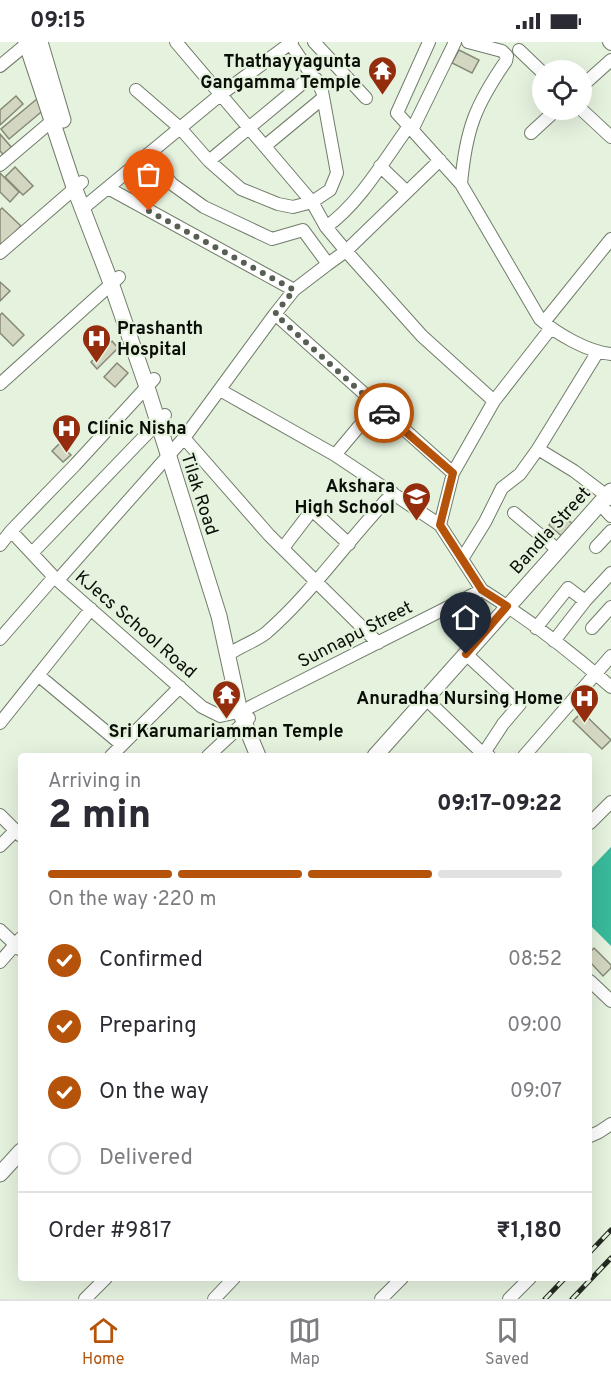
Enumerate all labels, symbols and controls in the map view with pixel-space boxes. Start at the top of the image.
text: 09:15 [30,8,86,35]
place label: Thathayyagunta Gangamma Temple [200,51,361,95]
temple icon: Thathayyagunta Gangamma Temple [366,55,398,97]
map controls [532,60,592,120]
button: locate [532,60,592,120]
pin [123,149,174,211]
icon: bag [132,158,165,191]
place label: Prashanth Hospital [117,318,203,362]
hospital icon: Prashanth Hospital [80,322,112,364]
courier [354,383,414,443]
icon: car [368,397,401,430]
hospital icon: Clinic Nisha [50,412,82,454]
place label: Clinic Nisha [87,418,186,441]
street label: Tilak Road [175,451,223,538]
place label: Akshara High School [294,476,395,520]
school or university icon: Akshara High School [400,480,432,522]
street label: Bandla Street [506,482,597,580]
street label: KJecs School Road [70,566,201,684]
pin [440,592,491,654]
street label: Sunnapu Street [295,597,417,674]
icon: home [449,601,482,634]
temple icon: Sri Karumariamman Temple [210,678,242,720]
hospital icon: Anuradha Nursing Home [568,682,600,724]
place label: Anuradha Nursing Home [356,688,563,711]
place label: Sri Karumariamman Temple [108,721,344,744]
text: Arriving in [48,769,141,795]
text: 09:17–09:22 [437,791,562,818]
text: 2 min [48,793,151,842]
text: On the way · 220 m [48,887,216,913]
icon: check [48,944,81,977]
text: Confirmed [99,947,203,974]
text: 08:52 [508,947,562,973]
icon: check [48,1010,81,1043]
text: Preparing [99,1013,197,1040]
text: 09:00 [507,1013,562,1039]
icon: check [48,1076,81,1109]
text: On the way [99,1079,209,1106]
text: 09:07 [510,1079,562,1105]
text: Delivered [99,1145,193,1172]
text: Order #9817 [48,1218,171,1245]
text: ₹1,180 [496,1218,562,1245]
tab: Home [82,1314,124,1370]
tab: Map [288,1314,321,1370]
tab: Saved [485,1314,529,1370]

